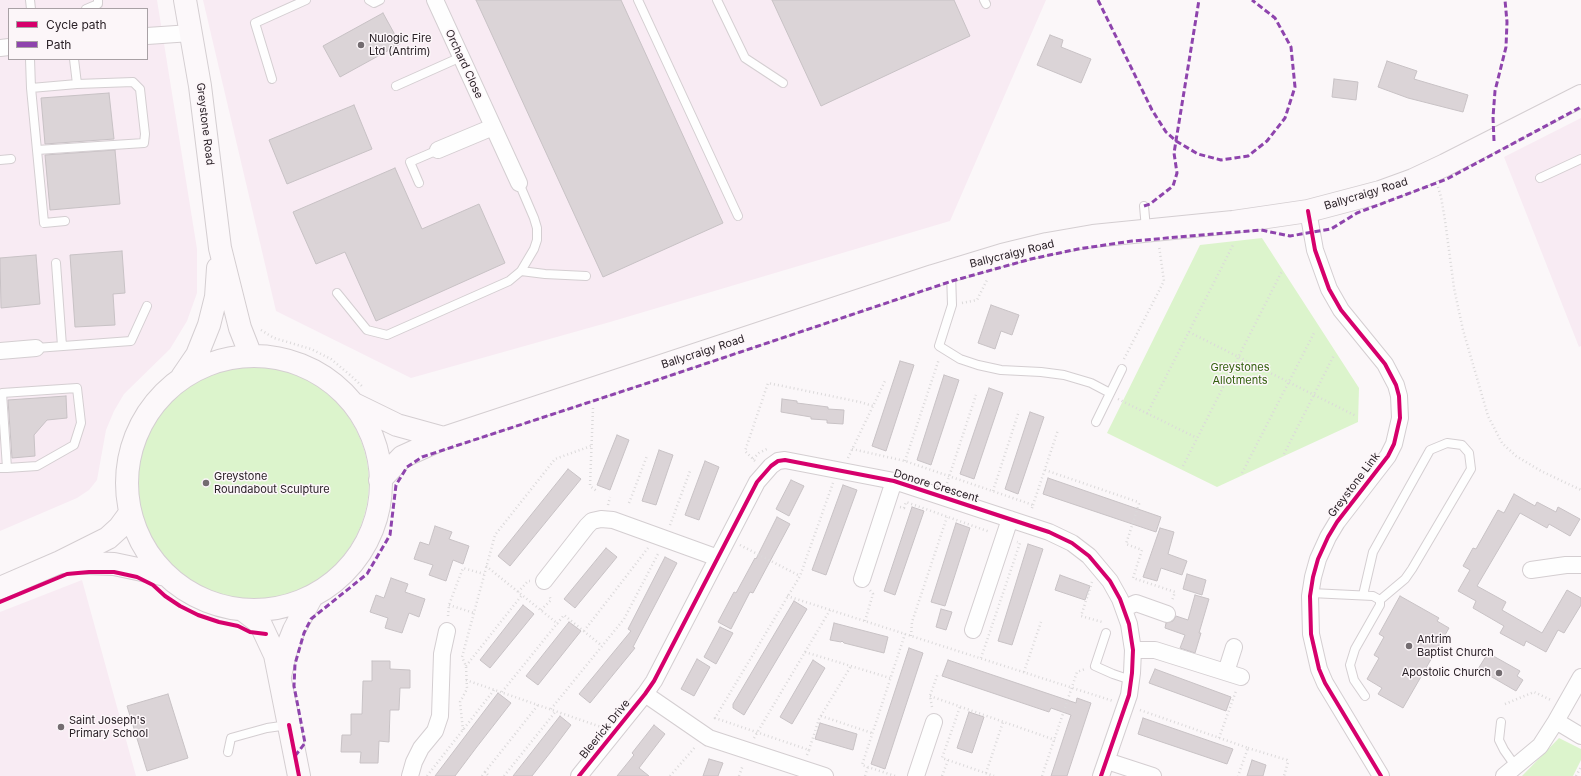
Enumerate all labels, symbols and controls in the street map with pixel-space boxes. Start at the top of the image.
legend [8,8,148,60]
text: Cycle path [46,17,107,32]
street label: Orchard Close [442,27,486,101]
place label: Nulogic Fire Ltd (Antrim) [369,32,431,58]
text: Path [46,37,71,52]
marker: Nulogic Fire Ltd (Antrim) [356,40,366,50]
street label: Greystone Road [193,82,217,166]
street label: Ballycraigy Road [1323,175,1409,213]
street label: Ballycraigy Road [968,237,1056,271]
street label: Ballycraigy Road [660,332,746,372]
park label: Greystones Allotments [1210,361,1270,387]
street label: Greystone Link [1325,450,1383,520]
street label: Donore Crescent [892,467,980,505]
place label: Greystone Roundabout Sculpture [214,470,330,496]
marker: Greystone Roundabout Sculpture [201,478,211,488]
place label: Antrim Baptist Church [1417,633,1494,659]
marker: Antrim Baptist Church [1404,641,1414,651]
place label: Apostolic Church [1402,666,1491,680]
marker: Apostolic Church [1494,668,1504,678]
street label: Bleerick Drive [577,697,633,761]
place label: Saint Joseph's Primary School [69,714,148,740]
marker: Saint Joseph's Primary School [56,722,66,732]

